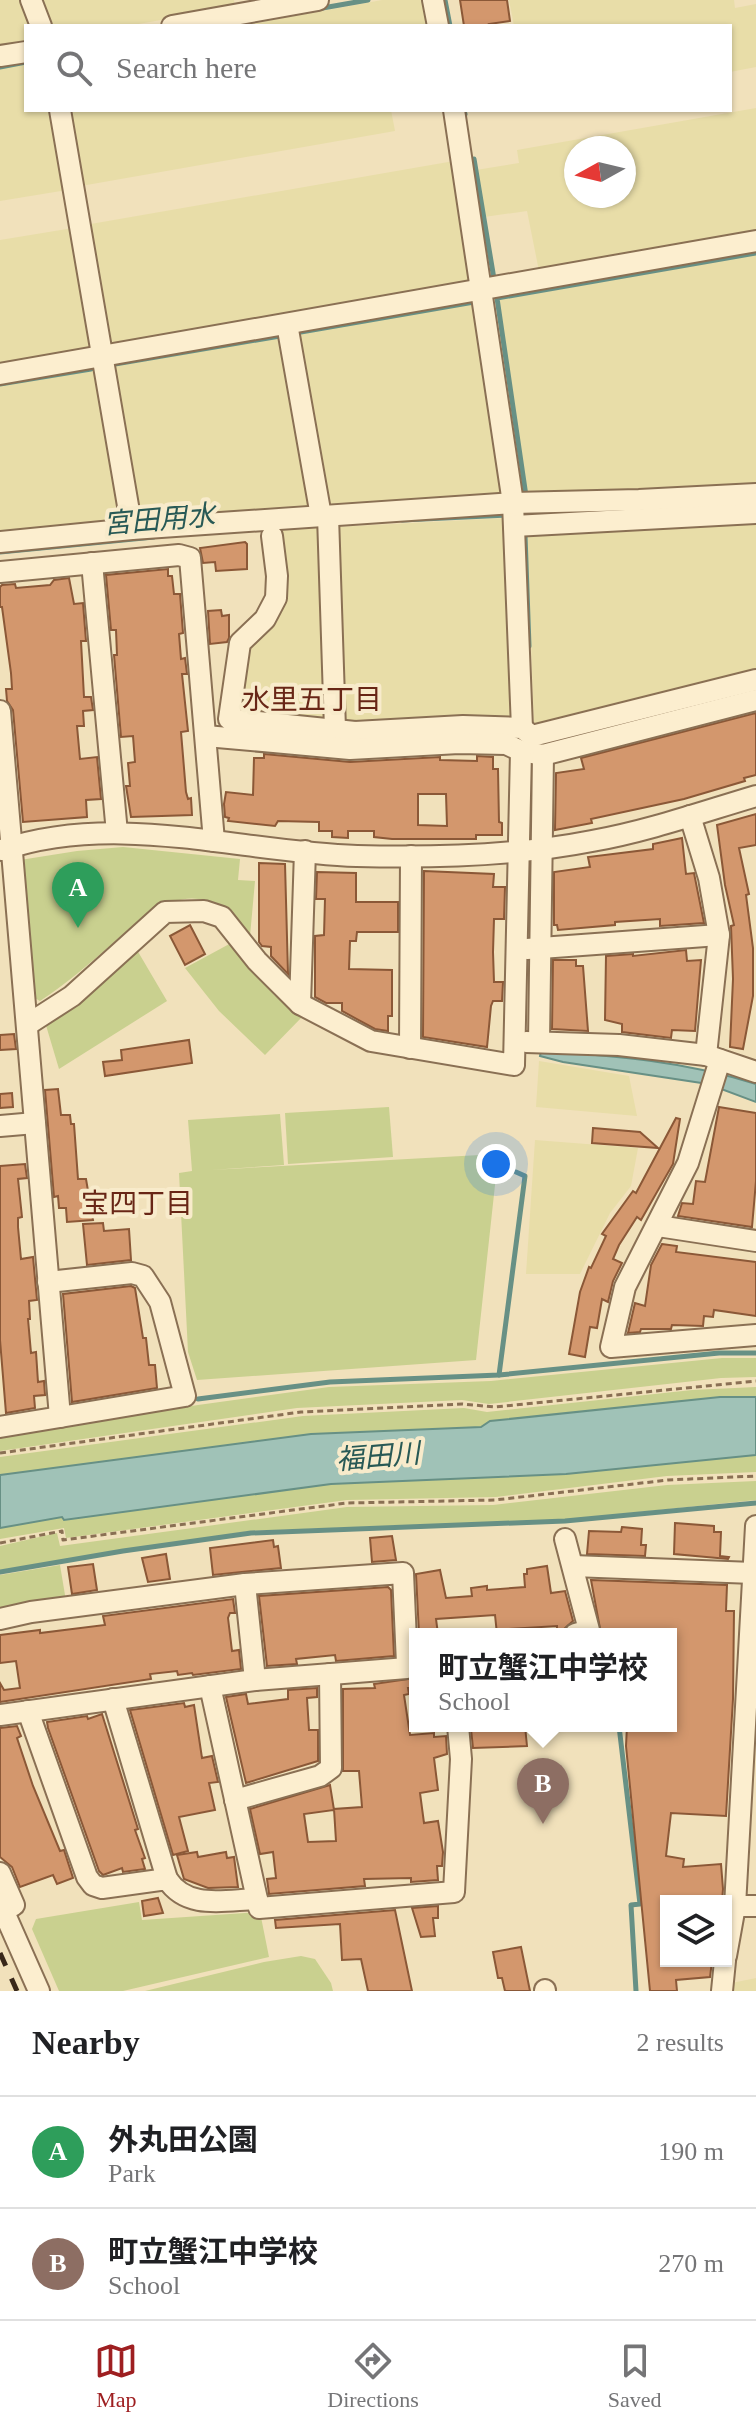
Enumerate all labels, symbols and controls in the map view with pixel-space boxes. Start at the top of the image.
search box [24,24,732,112]
icon: search [52,46,96,90]
text: Search here [116,51,257,84]
north arrow [564,136,636,208]
water label: 宮田用水 [102,499,219,540]
district label: 水里五丁目 [242,684,382,715]
pin: A [52,862,104,928]
your location [476,1144,516,1184]
district label: 宝四丁目 [81,1188,193,1219]
water label: 福田川 [335,1437,424,1476]
popup [409,1628,677,1732]
text: 町立蟹江中学校 [438,1651,648,1684]
text: School [438,1687,510,1716]
pin: B [517,1758,569,1824]
map controls [660,1895,732,1967]
button: layers [660,1895,732,1967]
text: Nearby [32,2024,140,2061]
text: 2 results [637,2028,724,2057]
text: 外丸田公園 [108,2123,258,2156]
text: A [49,2137,67,2166]
text: 190 m [658,2137,724,2166]
text: Park [108,2159,156,2188]
text: 町立蟹江中学校 [108,2235,318,2268]
text: B [49,2249,67,2278]
text: 270 m [658,2249,724,2278]
text: School [108,2271,180,2300]
tab: Map [94,2339,138,2413]
tab: Directions [327,2339,419,2413]
tab: Saved [608,2339,662,2413]

